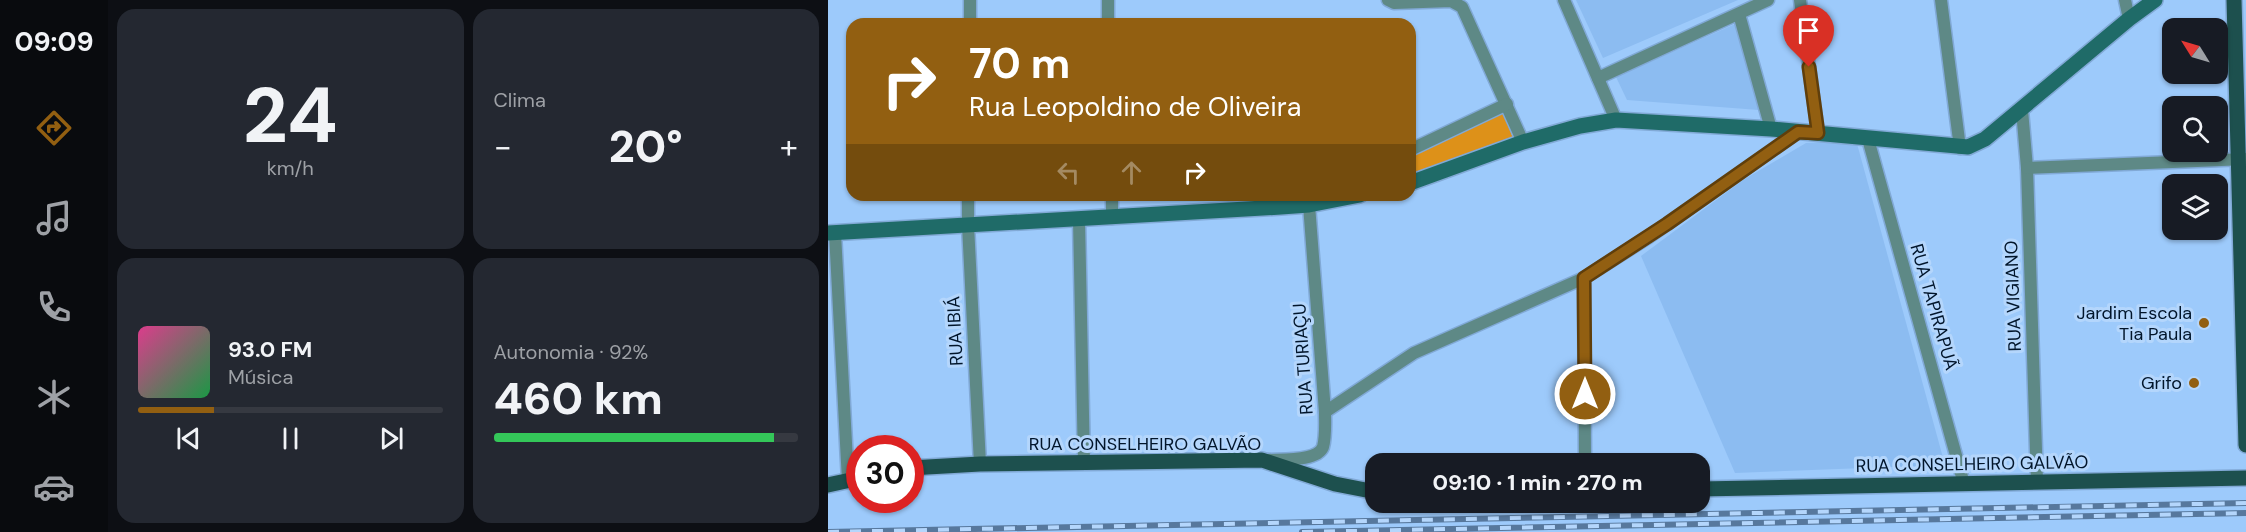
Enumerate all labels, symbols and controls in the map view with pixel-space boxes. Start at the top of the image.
pin [1783,5,1834,67]
icon: arrive [1792,14,1825,47]
north arrow [2162,18,2228,84]
map controls [2162,18,2228,240]
text: 09:09 [14,24,94,59]
text: 70 m [969,36,1070,91]
icon: right [870,42,948,120]
text: 24 [243,65,338,166]
text: Clima [494,87,546,113]
text: Rua Leopoldino de Oliveira [969,89,1301,124]
button: search [2162,96,2228,162]
icon: directions [33,107,75,149]
text: 20° [609,117,683,176]
text: − [494,125,512,168]
text: + [780,125,798,168]
text: km/h [267,155,314,181]
icon: left [1052,156,1085,189]
icon: ahead [1115,156,1148,189]
icon: right [1178,156,1211,189]
button: layers [2162,174,2228,240]
icon: music [33,197,75,239]
street label: RUA VIGIANO [1999,240,2027,352]
street label: RUA TAPIRAPUÃ [1905,241,1963,373]
icon: phone [33,286,75,328]
street label: RUA IBIÁ [941,295,969,367]
place label: Jardim Escola Tia Paula [2076,301,2192,346]
street label: RUA TURIAÇU [1287,303,1319,415]
marker: Jardim Escola Tia Paula [2197,316,2211,330]
text: 93.0 FM [228,335,312,364]
text: Autonomia · 92% [494,339,648,365]
position arrow [1553,362,1617,426]
text: Música [228,364,293,390]
text: 460 km [494,369,663,428]
place label: Grifo [2141,371,2182,395]
icon: climate [33,376,75,418]
marker: Grifo [2187,376,2201,390]
icon: previous [172,422,205,455]
icon: pause [274,422,307,455]
icon: next [375,422,408,455]
street label: RUA CONSELHEIRO GALVÃO [1029,432,1261,456]
speed limit sign: 30 [846,435,924,513]
street label: RUA CONSELHEIRO GALVÃO [1856,450,2088,478]
icon: car [33,466,75,508]
text: 09:10 · 1 min · 270 m [1432,468,1643,497]

